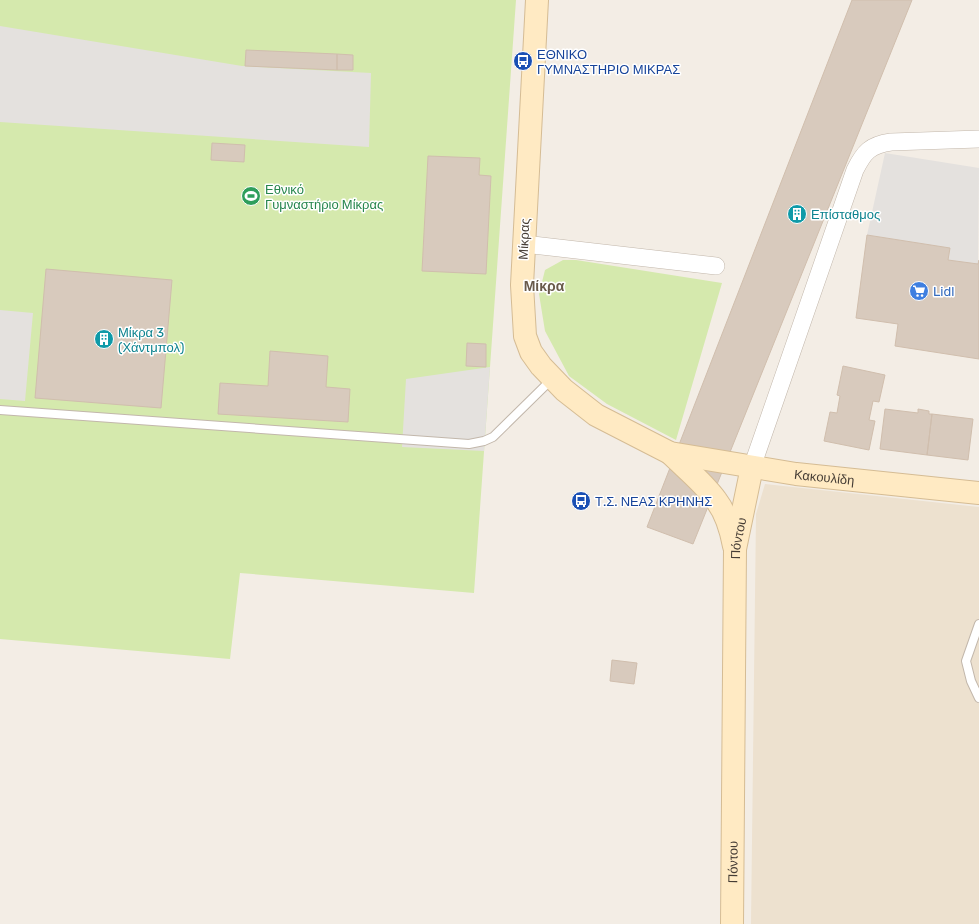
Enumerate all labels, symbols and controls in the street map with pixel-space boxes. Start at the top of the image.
place label: ΕΘΝΙΚΟ ΓΥΜΝΑΣΤΗΡΙΟ ΜΙΚΡΑΣ [537,47,680,77]
bus stop icon: ΕΘΝΙΚΟ ΓΥΜΝΑΣΤΗΡΙΟ ΜΙΚΡΑΣ [512,50,534,72]
place label: Εθνικό Γυμναστήριο Μίκρας [265,182,383,212]
sports icon: Εθνικό Γυμναστήριο Μίκρας [240,185,262,207]
building icon: Επίσταθμος [786,203,808,225]
place label: Επίσταθμος [811,207,880,222]
street label: Μίκρας [515,218,533,260]
district label: Μίκρα [524,278,565,295]
supermarket icon: Lidl [908,280,930,302]
place label: Lidl [933,284,954,299]
place label: Μίκρα 3 (Χάντμπολ) [118,325,184,355]
building icon: Μίκρα 3 (Χάντμπολ) [93,328,115,350]
street label: Κακουλίδη [793,466,855,488]
bus stop icon: Τ.Σ. ΝΕΑΣ ΚΡΗΝΗΣ [570,490,592,512]
place label: Τ.Σ. ΝΕΑΣ ΚΡΗΝΗΣ [595,494,712,509]
street label: Πόντου [727,516,749,559]
street label: Πόντου [725,841,740,883]

